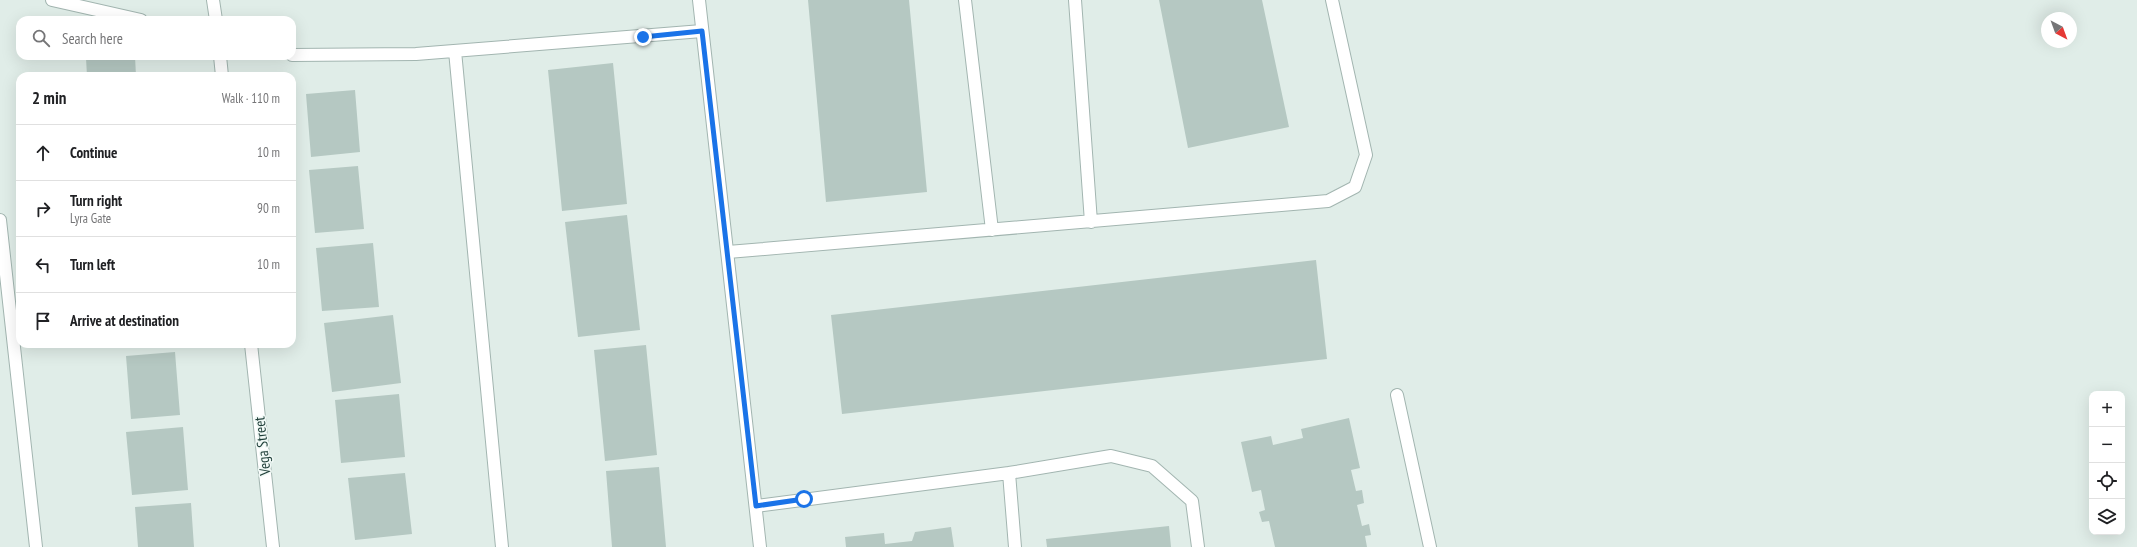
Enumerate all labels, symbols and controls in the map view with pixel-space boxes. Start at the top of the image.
north arrow [2041,12,2077,48]
search box [16,16,296,60]
icon: search [30,27,52,49]
route end [634,28,652,46]
text: Search here [62,29,123,48]
text: 2 min [32,87,66,109]
text: Walk · 110 m [222,90,280,107]
icon: ahead [32,142,54,164]
text: Continue [70,143,117,162]
text: 10 m [257,144,280,161]
text: Turn right [70,191,122,210]
icon: right [32,198,54,220]
text: 90 m [257,200,280,217]
text: Lyra Gate [70,210,111,227]
icon: left [32,254,54,276]
text: Turn left [70,255,115,274]
text: 10 m [257,256,280,273]
icon: arrive [32,310,54,332]
text: Arrive at destination [70,311,179,330]
map controls [2089,391,2125,535]
button: + [2089,391,2125,427]
street label: Vega Street [249,416,275,477]
button: − [2089,427,2125,463]
button: locate [2089,463,2125,499]
route start [795,490,813,508]
button: layers [2089,499,2125,535]

